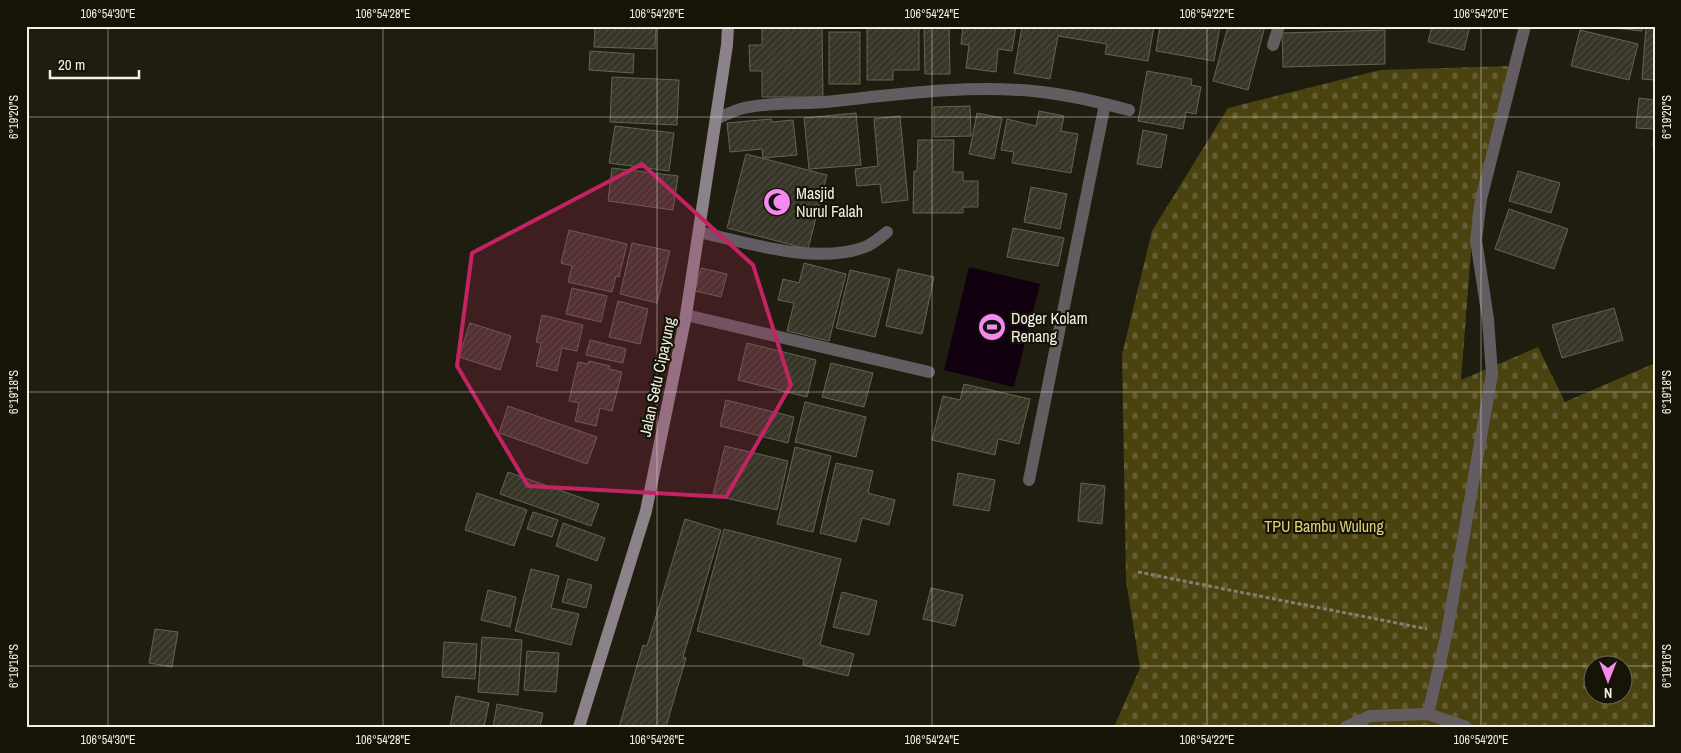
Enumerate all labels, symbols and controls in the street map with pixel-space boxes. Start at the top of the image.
text: 106°54'30"E [80,6,136,22]
text: 106°54'28"E [355,6,411,22]
text: 106°54'26"E [629,6,685,22]
text: 106°54'24"E [904,6,960,22]
text: 106°54'22"E [1179,6,1235,22]
text: 106°54'20"E [1453,6,1509,22]
scale bar [50,48,139,80]
text: 20 m [58,54,85,75]
text: 6°19'20"S [6,95,22,139]
text: 6°19'20"S [1659,95,1675,139]
place label: Masjid Nurul Falah [796,182,863,222]
mosque icon: Masjid Nurul Falah [762,187,792,217]
place label: Doger Kolam Renang [1011,307,1088,347]
sports icon: Doger Kolam Renang [977,312,1007,342]
street label: Jalan Setu Cipayung [634,314,681,439]
text: 6°19'18"S [6,370,22,414]
text: 6°19'18"S [1659,370,1675,414]
park label: TPU Bambu Wulung [1264,515,1384,537]
text: 6°19'16"S [6,644,22,688]
text: 6°19'16"S [1659,644,1675,688]
north arrow [1584,656,1634,706]
text: N [1604,684,1612,702]
text: 106°54'30"E [80,732,136,748]
text: 106°54'28"E [355,732,411,748]
text: 106°54'26"E [629,732,685,748]
text: 106°54'24"E [904,732,960,748]
text: 106°54'22"E [1179,732,1235,748]
text: 106°54'20"E [1453,732,1509,748]

